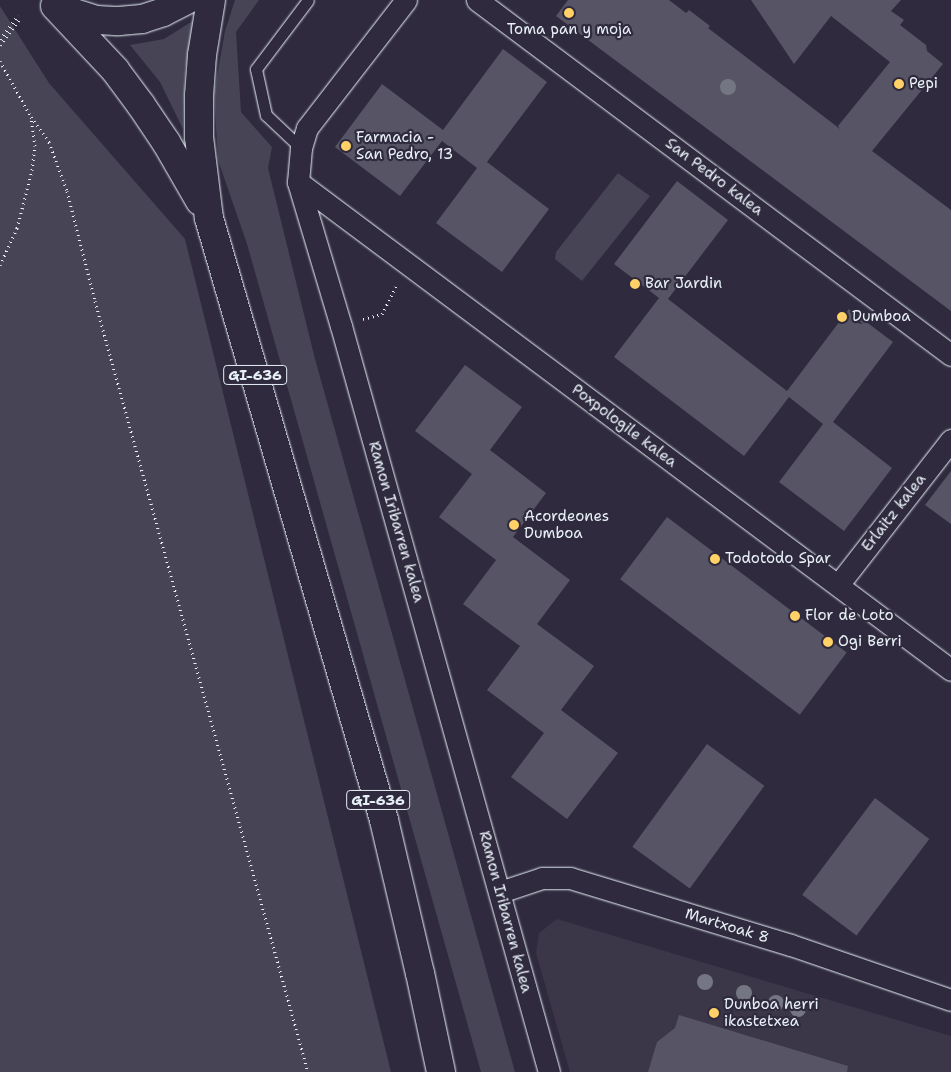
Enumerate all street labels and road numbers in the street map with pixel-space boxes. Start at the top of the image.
street label: San Pedro kalea [662,134,766,220]
road number: GI-636 [222,364,288,386]
street label: Poxpologile kalea [568,381,680,471]
street label: Ramon Iribarren kalea [364,439,428,605]
street label: Erlaitz kalea [858,471,930,555]
road number: GI-636 [346,788,410,812]
street label: Ramon Iribarren kalea [475,829,535,995]
street label: Martxoak 8 [683,905,771,947]

